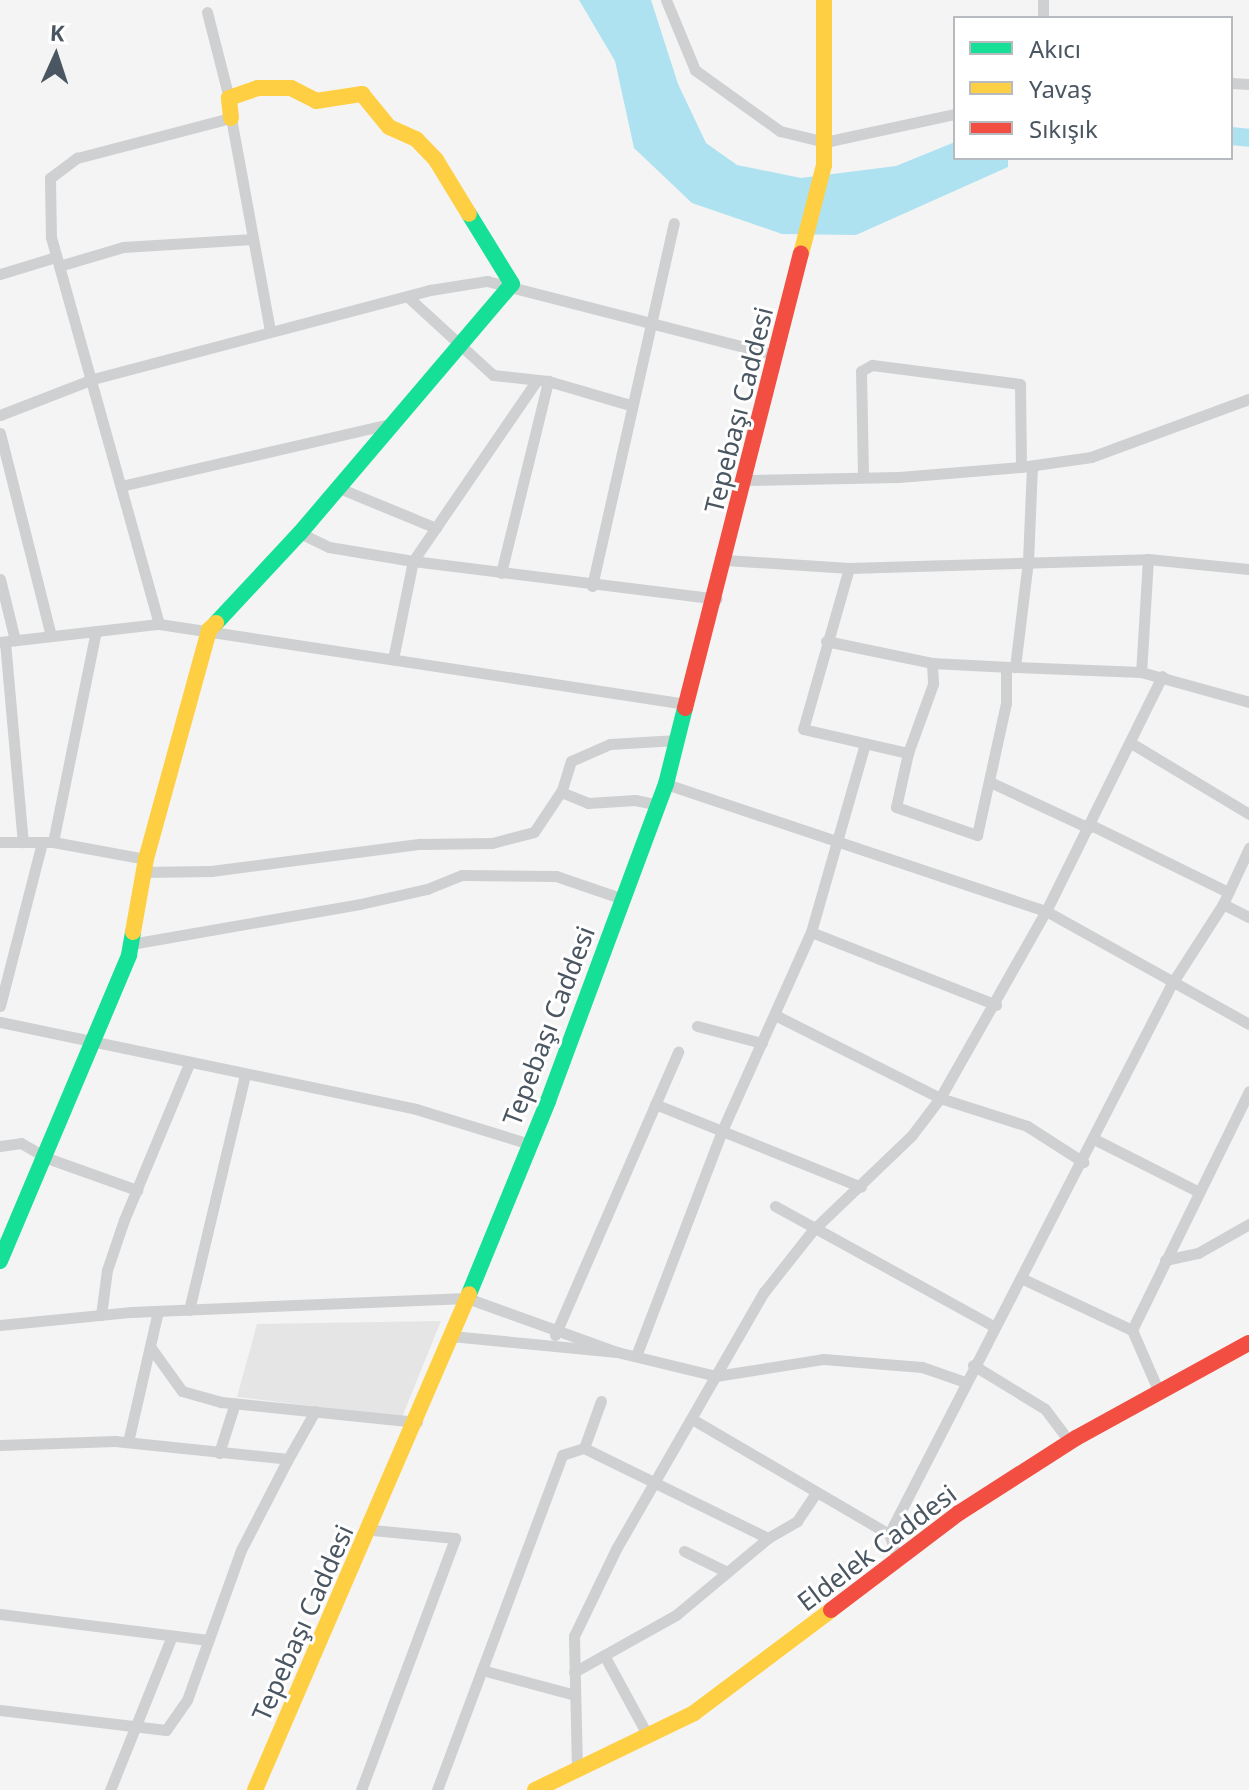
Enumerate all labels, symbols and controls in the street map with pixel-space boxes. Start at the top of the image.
north arrow [16,16,96,96]
legend [953,16,1233,160]
text: K [49,17,65,47]
text: Akıcı [1029,32,1081,65]
text: Yavaş [1029,72,1092,105]
text: Sıkışık [1029,112,1098,145]
street label: Tepebaşı Caddesi [698,304,780,516]
street label: Tepebaşı Caddesi [497,922,601,1130]
street label: Eldelek Caddesi [791,1478,963,1618]
street label: Tepebaşı Caddesi [246,1520,360,1726]

